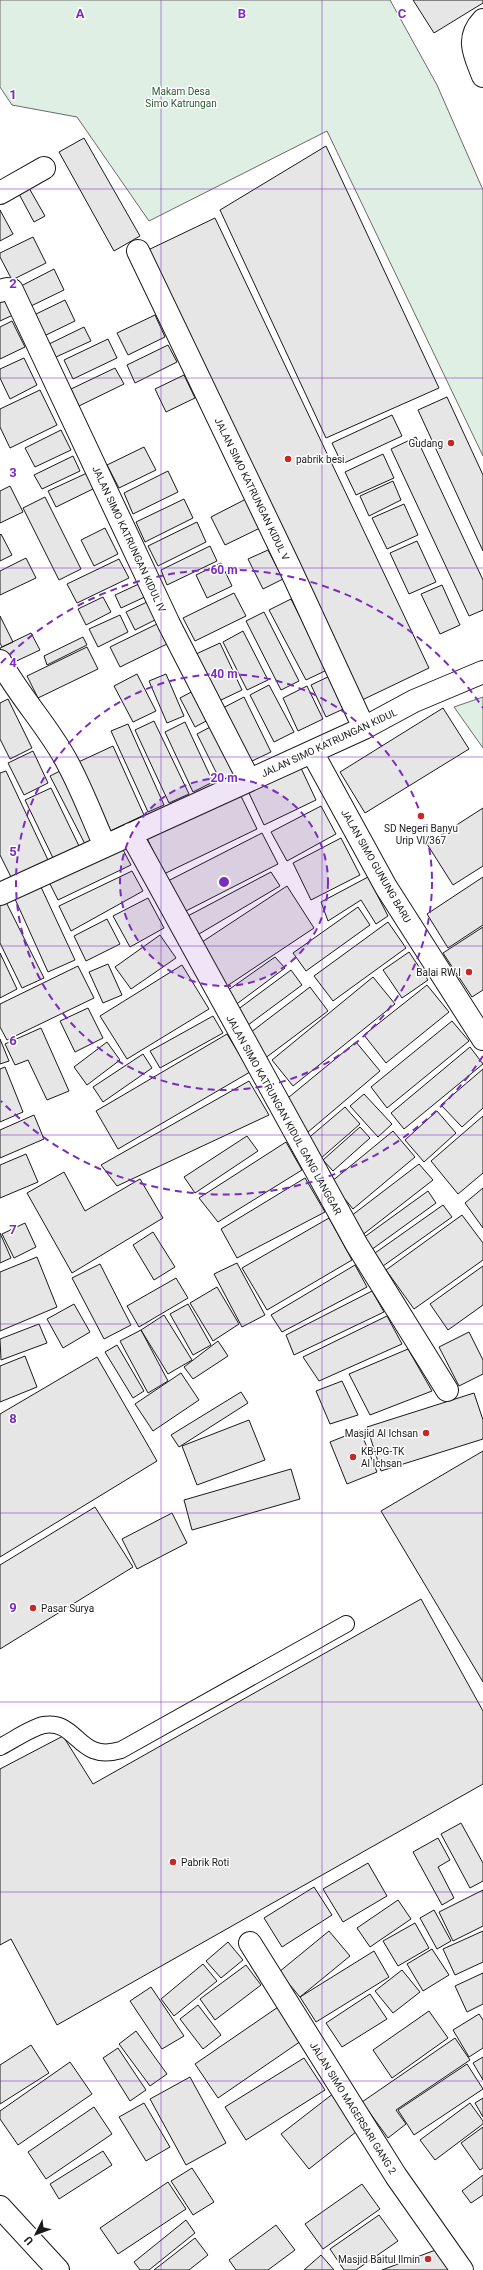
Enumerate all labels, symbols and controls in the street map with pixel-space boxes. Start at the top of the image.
text: A [76,6,85,21]
text: B [238,6,246,21]
text: C [398,6,407,21]
park label: Makam Desa Simo Katrungan [145,86,217,109]
text: 1 [9,87,17,102]
text: 2 [9,276,17,291]
street label: JALAN SIMO KATRUNGAN KIDUL V [213,416,292,563]
place label: Gudang [408,438,443,449]
marker: Gudang [446,438,456,448]
marker: pabrik besi [283,454,293,464]
place label: pabrik besi [296,454,345,465]
street label: JALAN SIMO KATRUNGAN KIDUL IV [90,464,168,614]
text: 3 [9,465,17,480]
text: 60 m [210,563,238,577]
text: 4 [9,655,17,670]
text: 40 m [210,667,238,681]
street label: JALAN SIMO KATRUNGAN KIDUL [259,706,399,779]
text: 20 m [210,771,238,785]
street label: JALAN SIMO GUNUNG BARU [339,807,413,925]
marker: SD Negeri Banyu Urip VI/367 [416,811,426,821]
place label: SD Negeri Banyu Urip VI/367 [384,823,458,846]
text: 5 [9,844,17,859]
centre of rings [217,875,231,889]
place label: Balai RW I [416,967,461,978]
marker: Balai RW I [464,967,474,977]
street label: JALAN SIMO KATRUNGAN KIDUL GANG LANGGAR [224,1013,344,1217]
text: 6 [9,1033,17,1048]
text: 7 [9,1222,17,1237]
text: 8 [9,1411,17,1426]
place label: Masjid Al Ichsan [345,1428,418,1439]
marker: Masjid Al Ichsan [421,1428,431,1438]
place label: KB-PG-TK Al Ichsan [361,1446,405,1469]
marker: KB-PG-TK Al Ichsan [348,1452,358,1462]
text: 9 [9,1600,17,1615]
marker: Pasar Surya [28,1603,38,1613]
place label: Pasar Surya [41,1603,94,1614]
marker: Pabrik Roti [168,1857,178,1867]
place label: Pabrik Roti [181,1857,229,1868]
street label: JALAN SIMO MAGERSARI GANG 2 [308,2040,399,2176]
north arrow [16,2214,56,2254]
text: U [22,2233,36,2247]
place label: Masjid Baitul Ilmin [338,2254,420,2265]
marker: Masjid Baitul Ilmin [423,2254,433,2264]

